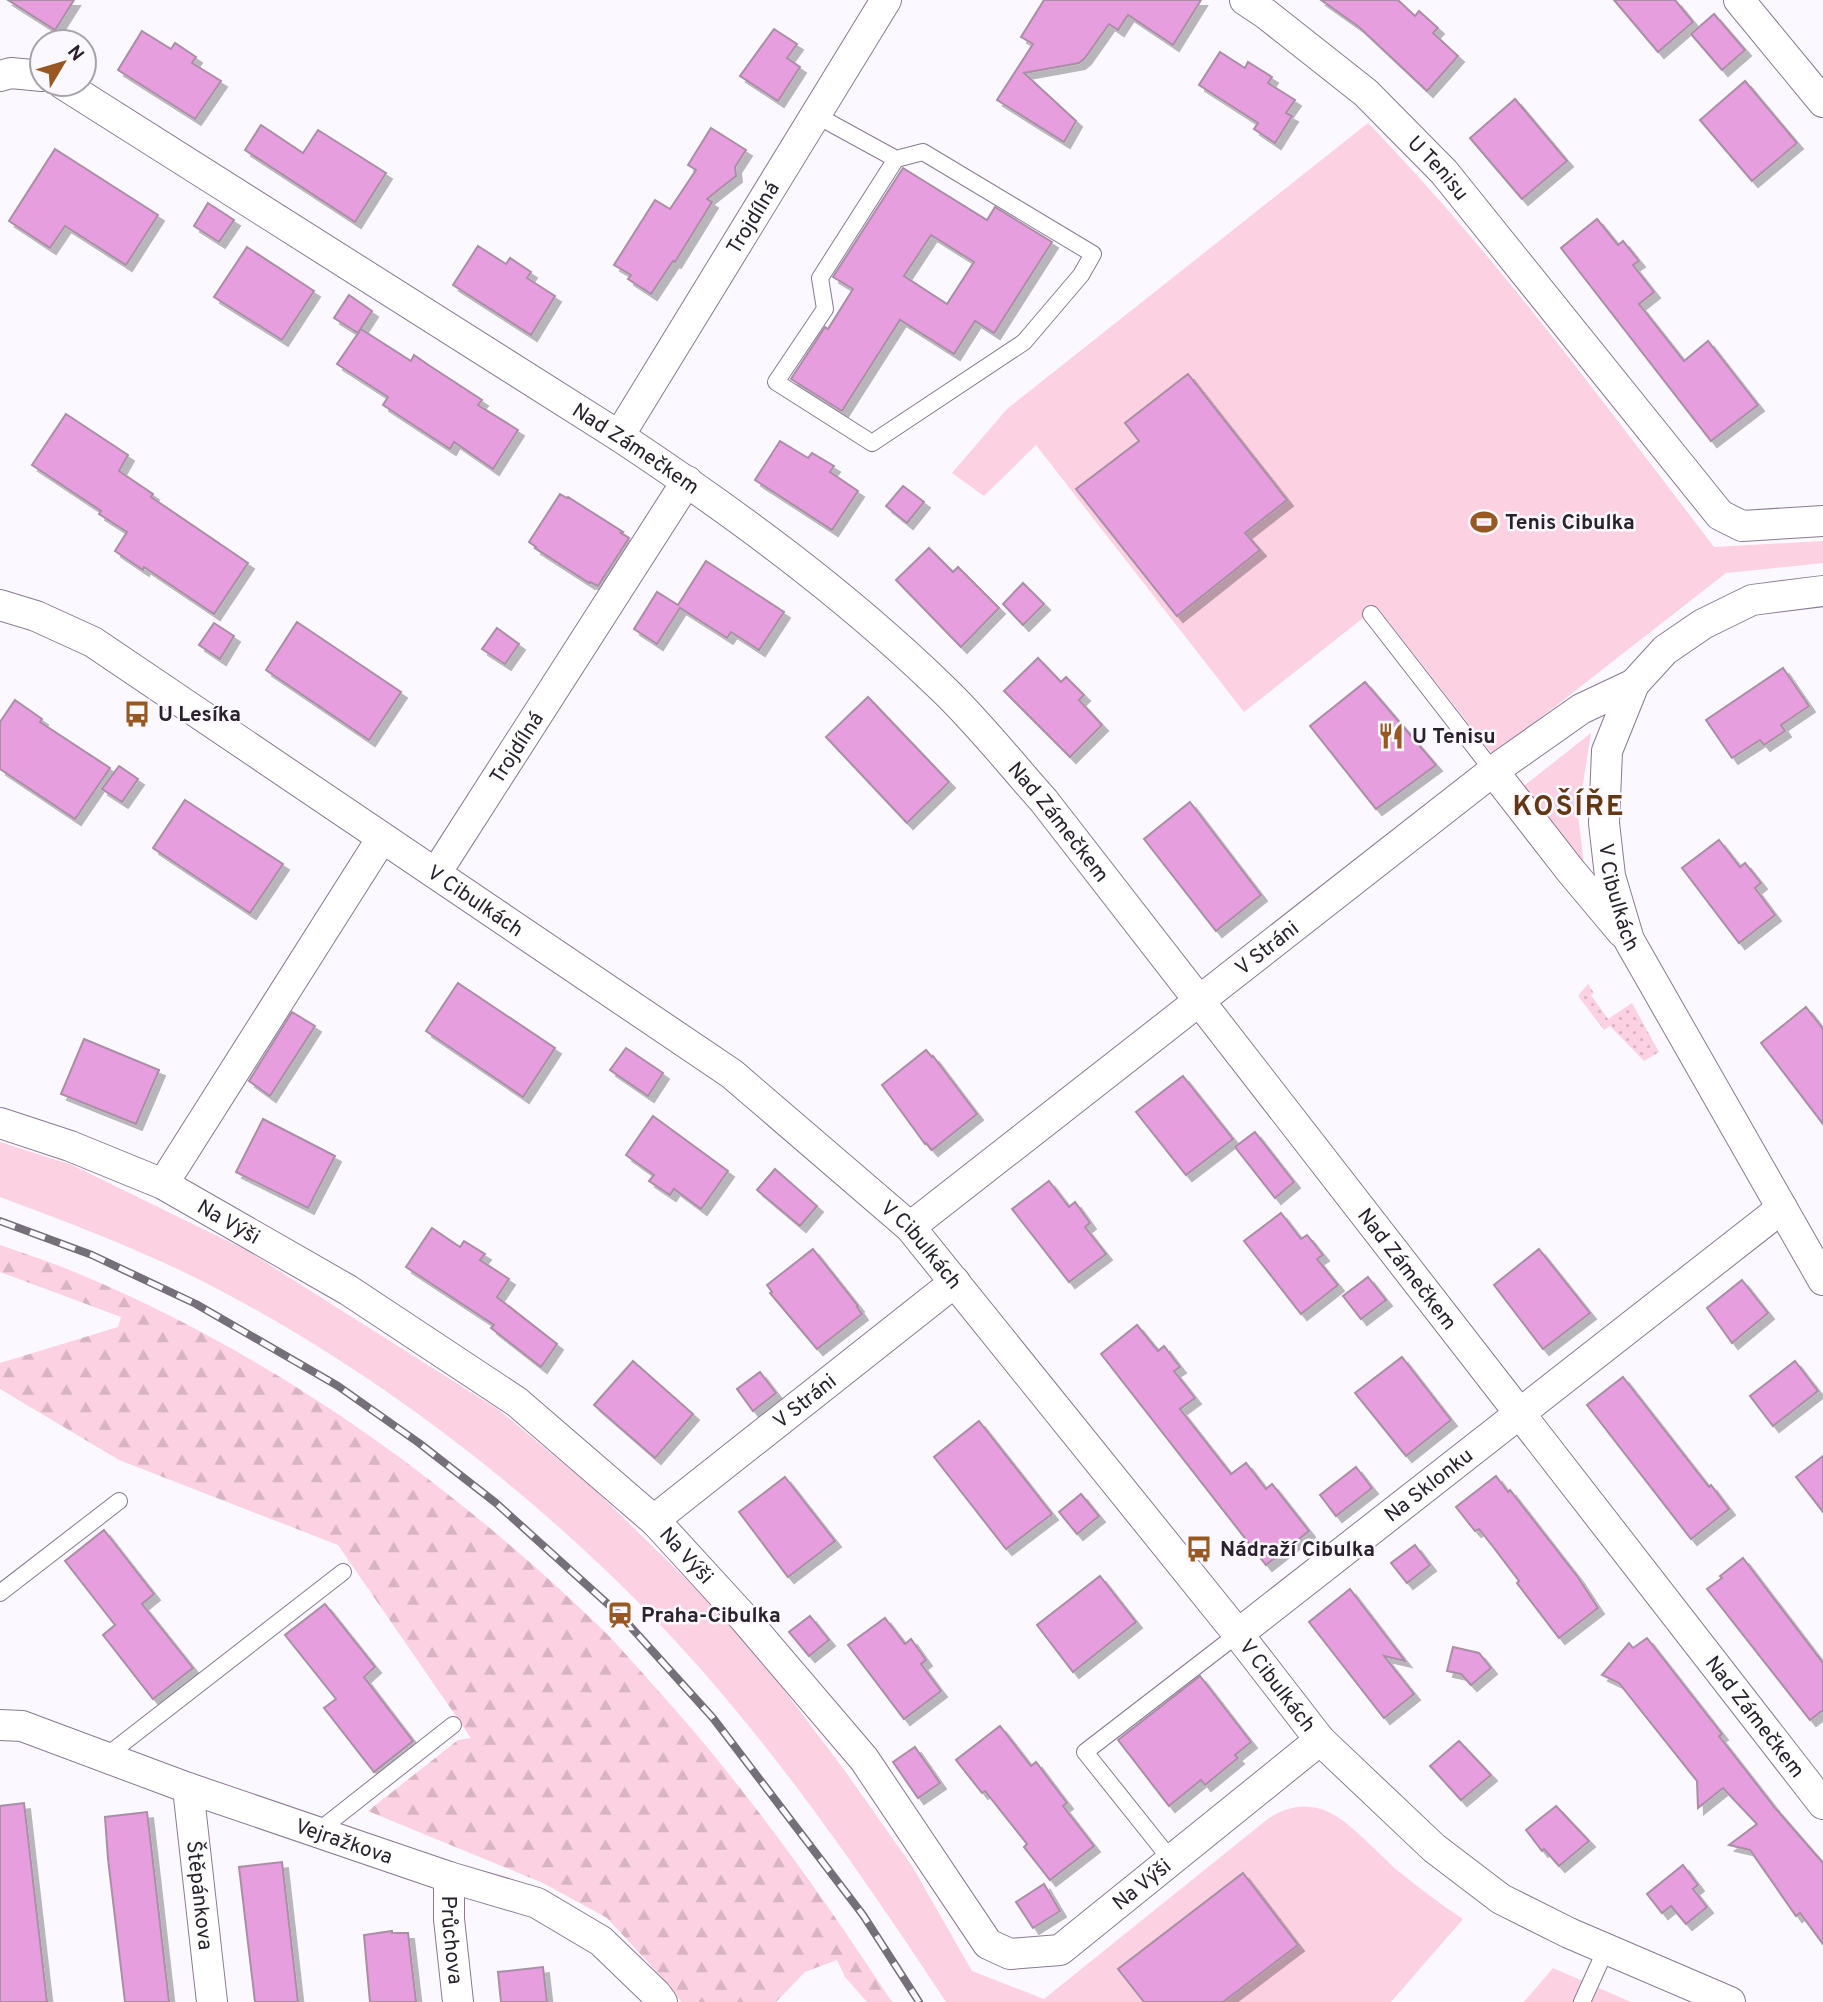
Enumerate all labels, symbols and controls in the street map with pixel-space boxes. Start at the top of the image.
north arrow [28,28,98,98]
text: N [61,41,88,67]
street label: U Tenisu [1401,131,1474,207]
street label: Trojdílná [721,177,787,260]
street label: Nad Zámečkem [566,398,704,502]
sports icon: Tenis Cibulka [1469,507,1499,537]
place label: Tenis Cibulka [1505,510,1635,537]
bus stop icon: U Lesíka [122,699,152,729]
place label: U Lesíka [158,702,241,729]
street label: Trojdílná [484,707,551,790]
restaurant icon: U Tenisu [1376,721,1406,751]
place label: U Tenisu [1412,724,1496,751]
street label: Nad Zámečkem [1001,757,1114,888]
district label: KOŠÍŘE [1512,788,1626,826]
street label: V Cibulkách [1591,842,1645,957]
street label: V Cibulkách [421,860,528,944]
street label: V Stráni [1230,916,1305,982]
street label: Na Výši [192,1194,264,1252]
street label: V Cibulkách [874,1195,967,1295]
street label: Nad Zámečkem [1350,1203,1462,1336]
street label: V Stráni [768,1369,843,1435]
street label: Na Sklonku [1380,1443,1479,1529]
street label: Na Výši [652,1522,718,1591]
bus stop icon: Nádraží Cibulka [1184,1534,1214,1564]
place label: Nádraží Cibulka [1220,1537,1375,1564]
station icon: Praha-Cibulka [605,1600,635,1630]
place label: Praha-Cibulka [641,1603,781,1630]
street label: V Cibulkách [1232,1634,1321,1738]
street label: Nad Zámečkem [1698,1651,1810,1784]
street label: Vejražkova [291,1813,396,1872]
street label: Štěpánkova [179,1839,218,1952]
street label: Na Výši [1108,1853,1178,1917]
street label: Průchova [434,1895,468,1986]

